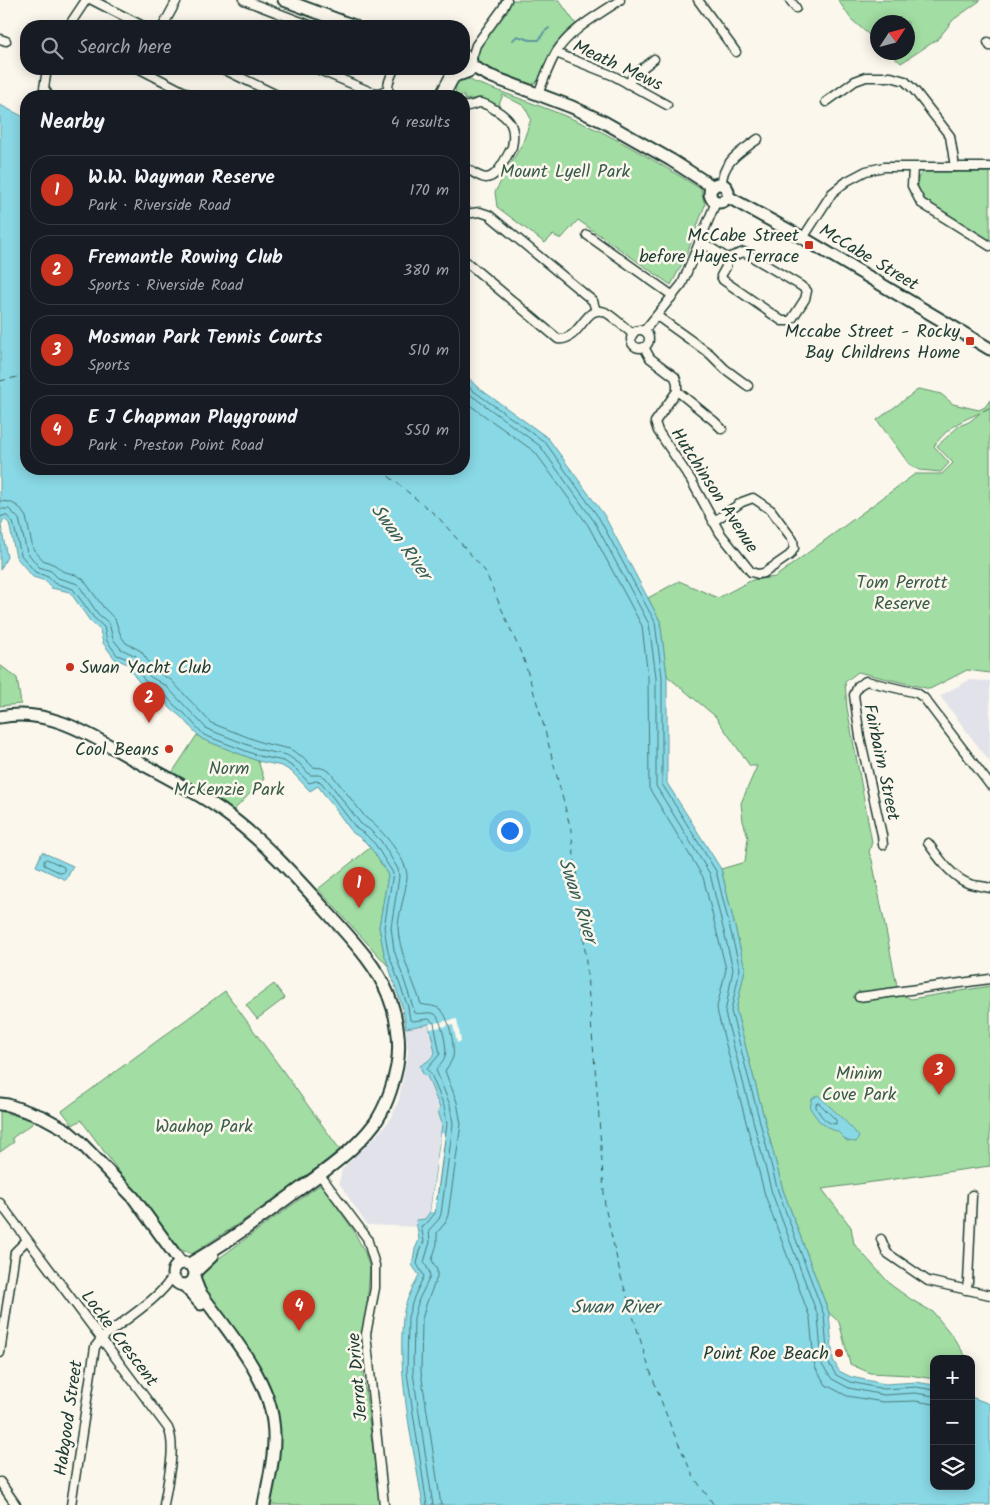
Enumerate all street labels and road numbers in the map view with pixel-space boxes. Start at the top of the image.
street label: Meath Mews [567,33,668,100]
street label: McCabe Street [813,217,925,300]
street label: Hutchinson Avenue [662,422,765,559]
street label: Fairbairn Street [854,701,907,824]
street label: Locke Crescent [73,1284,166,1394]
street label: Jerrat Drive [340,1331,377,1422]
street label: Habgood Street [47,1357,92,1478]

